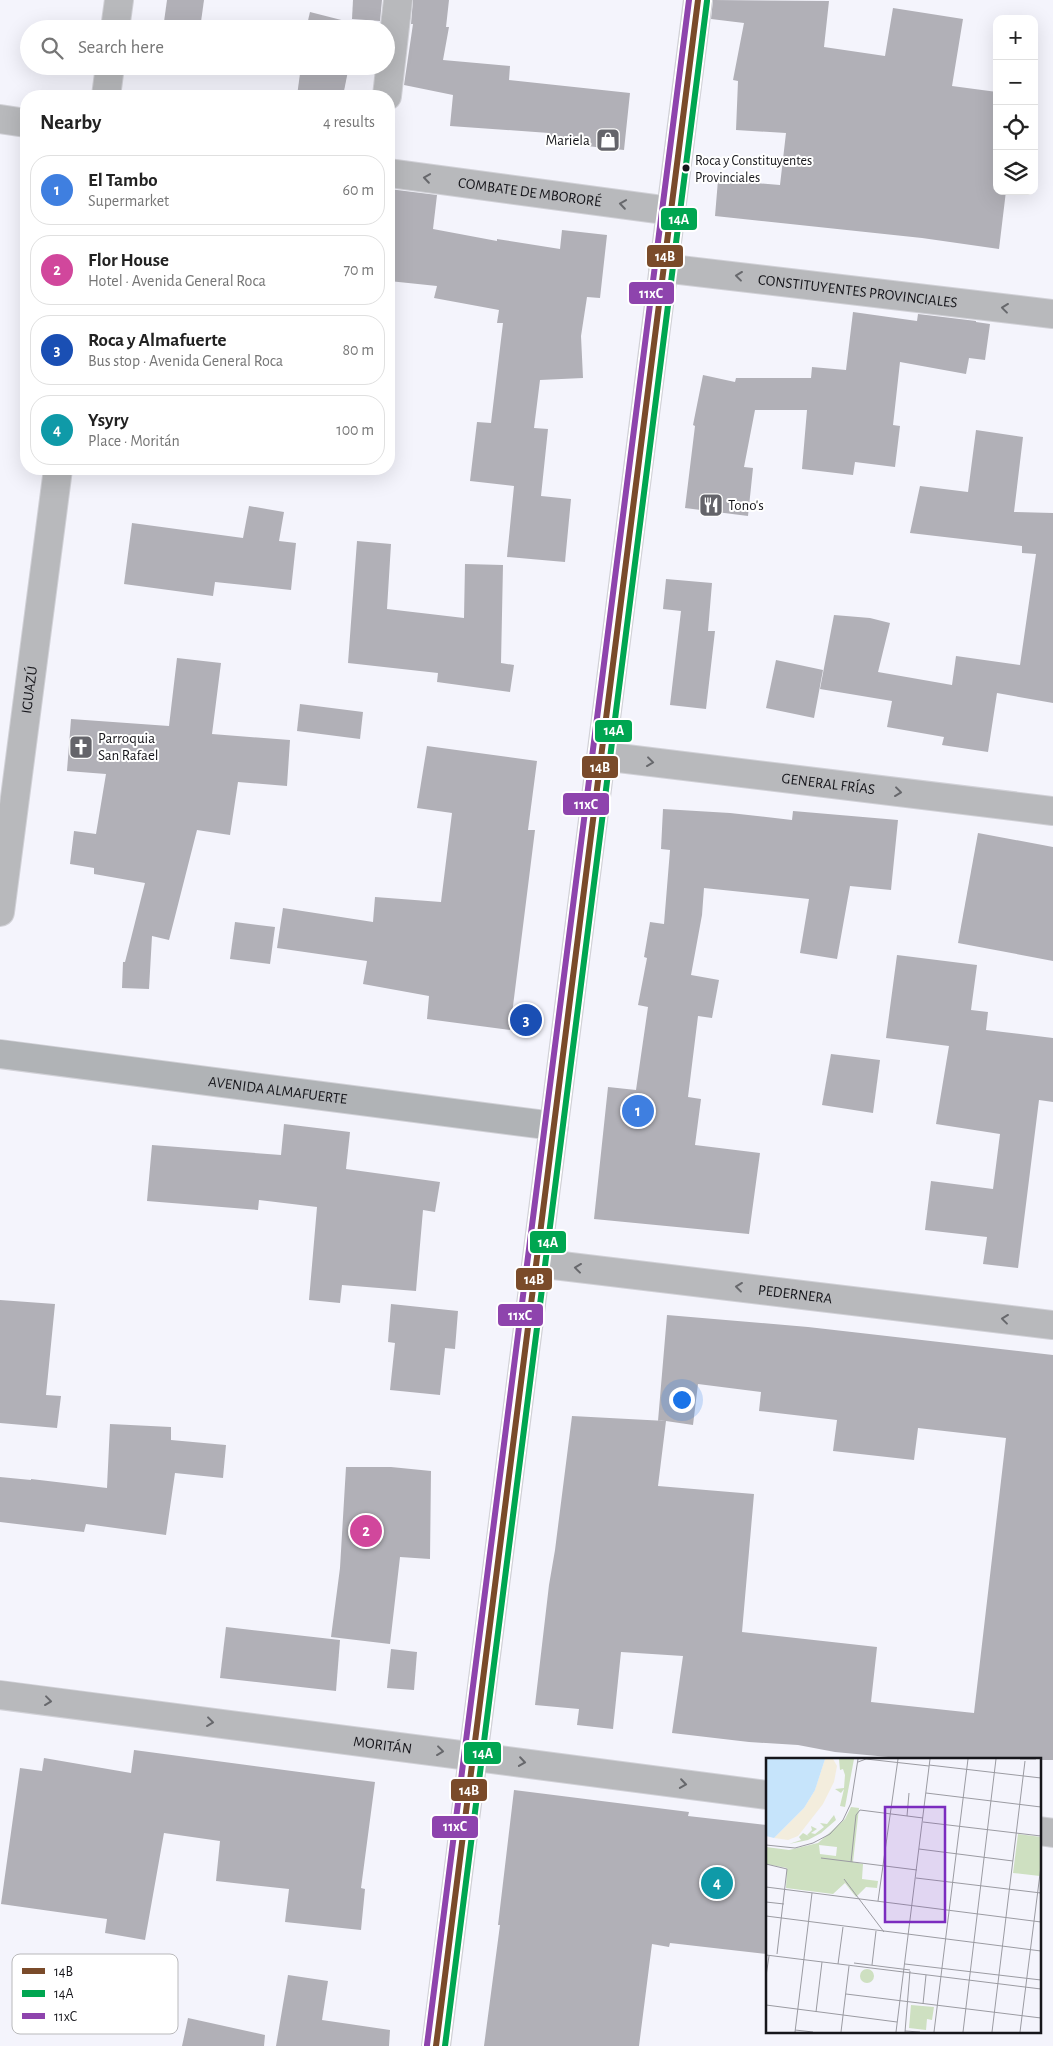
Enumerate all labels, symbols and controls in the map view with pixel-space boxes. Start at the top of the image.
map controls [993,15,1038,195]
button: + [993,15,1038,60]
search box [20,20,395,75]
icon: search [38,34,66,62]
text: Search here [78,38,164,57]
button: − [993,60,1038,105]
button: locate [993,105,1038,150]
text: Nearby [40,112,101,133]
text: 4 results [323,114,375,130]
shop icon: Mariela [595,127,621,153]
place label: Mariela [546,133,590,148]
button: layers [993,150,1038,195]
place label: Roca y Constituyentes Provinciales [695,154,812,185]
marker: Roca y Constituyentes Provinciales [681,163,691,173]
text: El Tambo [88,171,158,190]
one-way arrow [423,173,431,184]
street label: COMBATE DE MBORORÉ [457,175,602,210]
text: 1 [54,182,60,198]
text: 60 m [343,182,374,198]
text: Supermarket [88,193,169,209]
one-way arrow [619,200,627,210]
line badge: 14A [660,207,698,231]
text: 14A [669,213,690,227]
line badge: 14B [646,244,684,268]
text: 14B [655,250,675,264]
text: Flor House [88,251,169,270]
text: 2 [53,262,61,278]
text: 70 m [343,262,374,278]
one-way arrow [735,272,743,282]
street label: CONSTITUYENTES PROVINCIALES [757,272,958,311]
text: Hotel · Avenida General Roca [88,273,266,289]
line badge: 11xC [628,281,675,305]
text: 11xC [639,287,664,301]
one-way arrow [1000,303,1008,314]
text: Roca y Almafuerte [88,331,226,350]
text: 3 [54,342,60,358]
text: 80 m [343,342,374,358]
text: Bus stop · Avenida General Roca [88,353,283,369]
text: Ysyry [88,411,129,430]
text: 4 [53,422,61,438]
text: 100 m [336,422,374,438]
text: Place · Moritán [88,433,180,449]
restaurant icon: Tono's [698,492,724,518]
place label: Tono's [728,498,764,513]
street label: IGUAZÚ [19,665,40,715]
line badge: 14A [594,719,633,743]
text: 14A [604,724,625,738]
place label: Parroquia San Rafael [98,731,159,763]
church icon: Parroquia San Rafael [68,734,94,760]
line badge: 14B [581,755,619,779]
one-way arrow [646,756,654,767]
text: 14B [590,761,610,775]
street label: GENERAL FRÍAS [781,771,876,797]
one-way arrow [894,787,902,797]
line badge: 11xC [562,792,610,816]
text: 11xC [574,798,599,812]
pin: 3 [510,1001,542,1039]
street label: AVENIDA ALMAFUERTE [207,1074,348,1107]
pin: 1 [622,1092,654,1130]
line badge: 14A [529,1230,567,1254]
text: 14A [538,1236,559,1250]
one-way arrow [573,1263,581,1274]
line badge: 14B [515,1267,553,1291]
text: 14B [524,1273,544,1287]
one-way arrow [735,1282,743,1293]
street label: PEDERNERA [757,1283,833,1306]
line badge: 11xC [497,1303,544,1327]
text: 11xC [508,1309,533,1323]
one-way arrow [1000,1314,1008,1325]
your location [669,1387,695,1413]
pin: 2 [350,1512,382,1550]
one-way arrow [45,1695,53,1706]
one-way arrow [206,1716,214,1727]
street label: MORITÁN [352,1734,413,1757]
line badge: 14A [463,1741,502,1765]
one-way arrow [436,1745,444,1756]
text: 14A [473,1747,494,1761]
one-way arrow [518,1756,526,1767]
inset map [766,1758,1040,2034]
line badge: 14B [450,1778,488,1802]
one-way arrow [678,1778,687,1788]
text: 14B [459,1784,479,1798]
line badge: 11xC [431,1815,479,1839]
text: 11xC [443,1820,468,1834]
pin: 4 [701,1864,733,1902]
legend [12,1954,178,2034]
text: 14B [54,1965,73,1979]
text: 14A [54,1987,74,2001]
text: 11xC [54,2010,77,2024]

